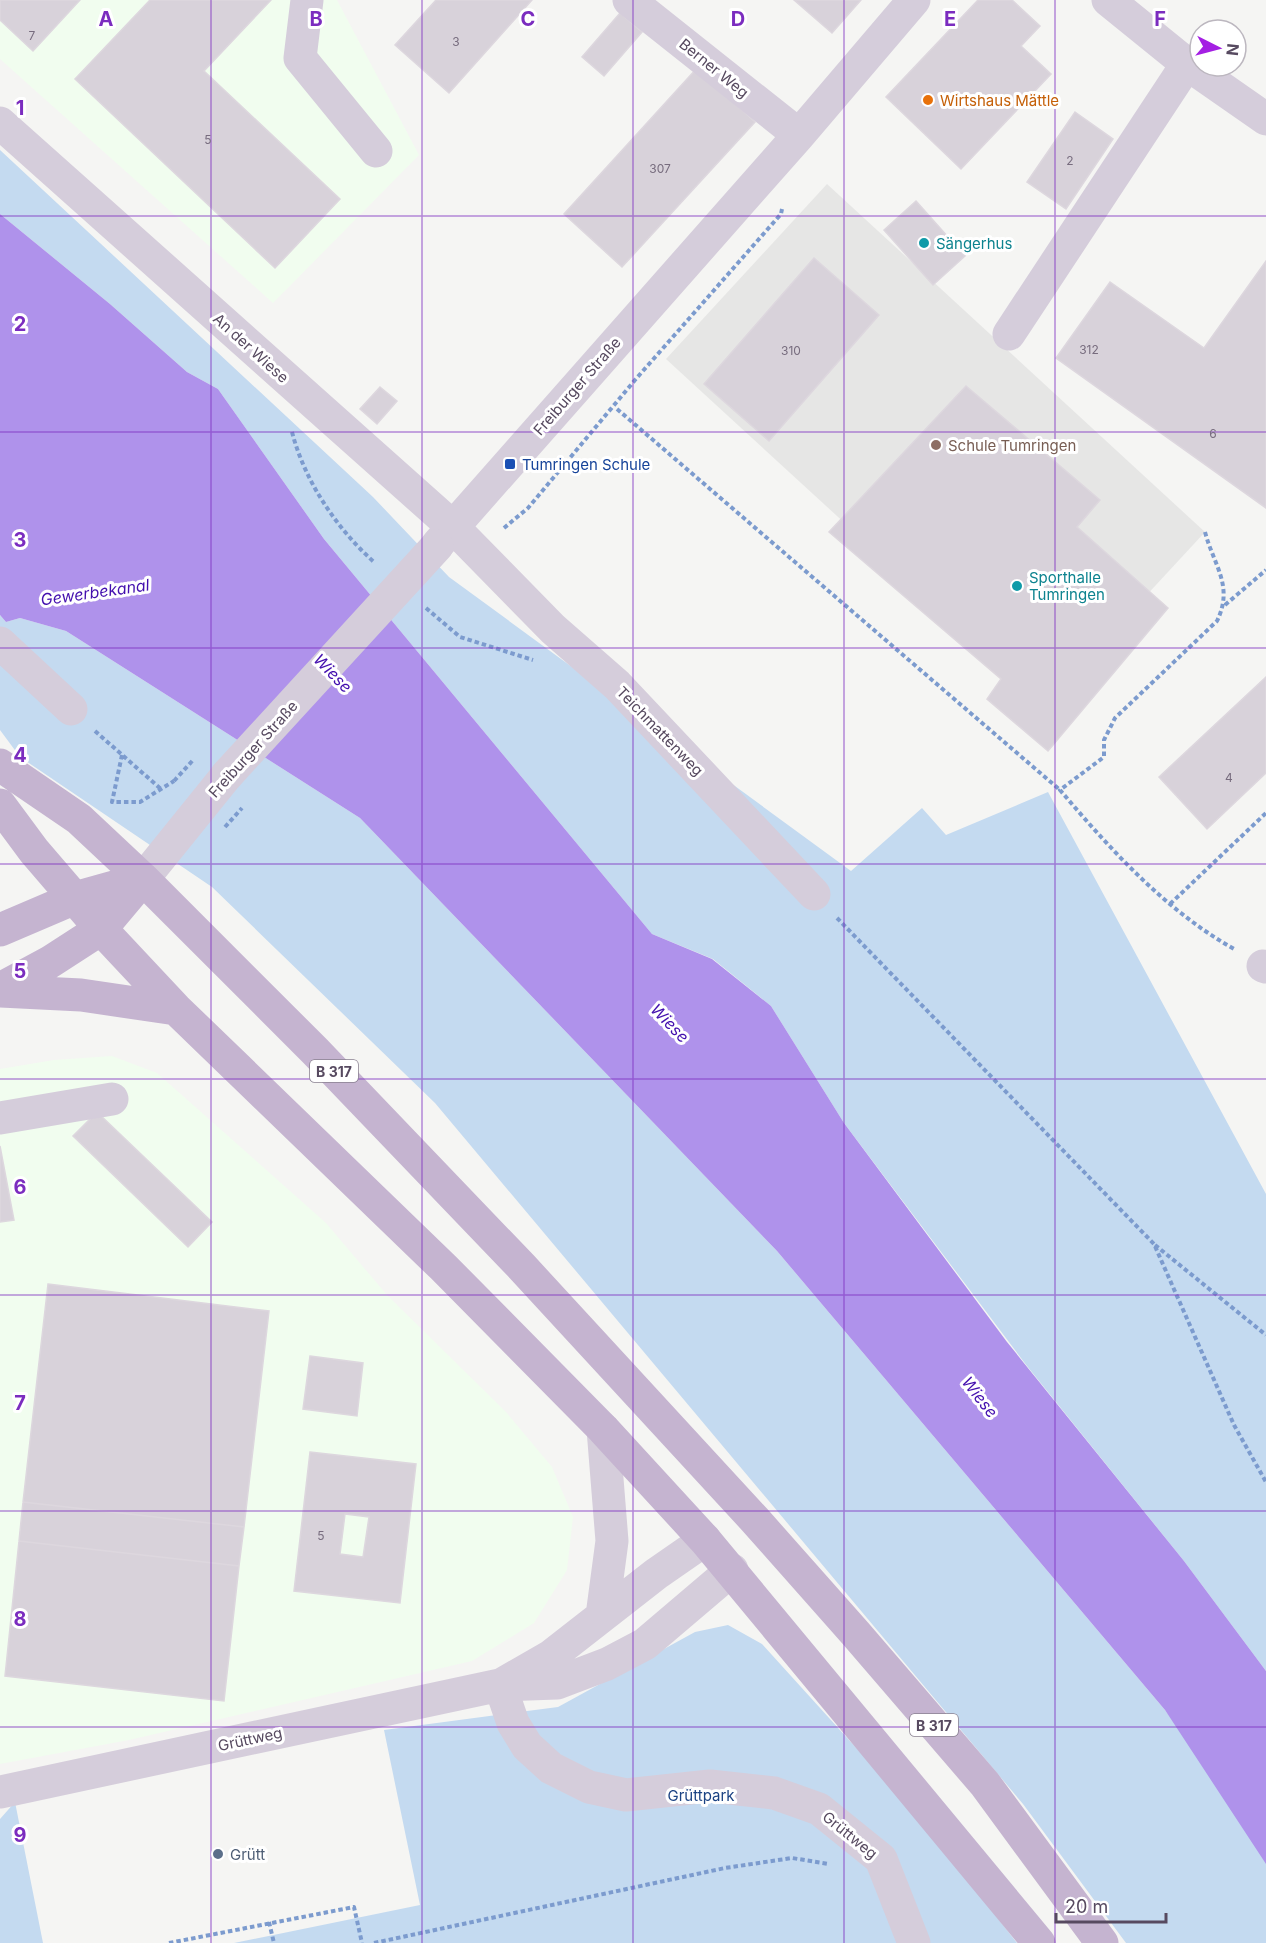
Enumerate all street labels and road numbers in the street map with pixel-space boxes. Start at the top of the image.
street label: Berner Weg [675,34,753,102]
street label: An der Wiese [209,309,293,387]
street label: Freiburger Straße [529,333,625,439]
street label: Teichmattenweg [613,682,707,780]
street label: Freiburger Straße [204,697,302,801]
road number: B 317 [310,1060,358,1082]
road number: B 317 [910,1714,958,1736]
street label: Grüttweg [216,1723,284,1755]
street label: Grüttweg [819,1807,881,1863]

